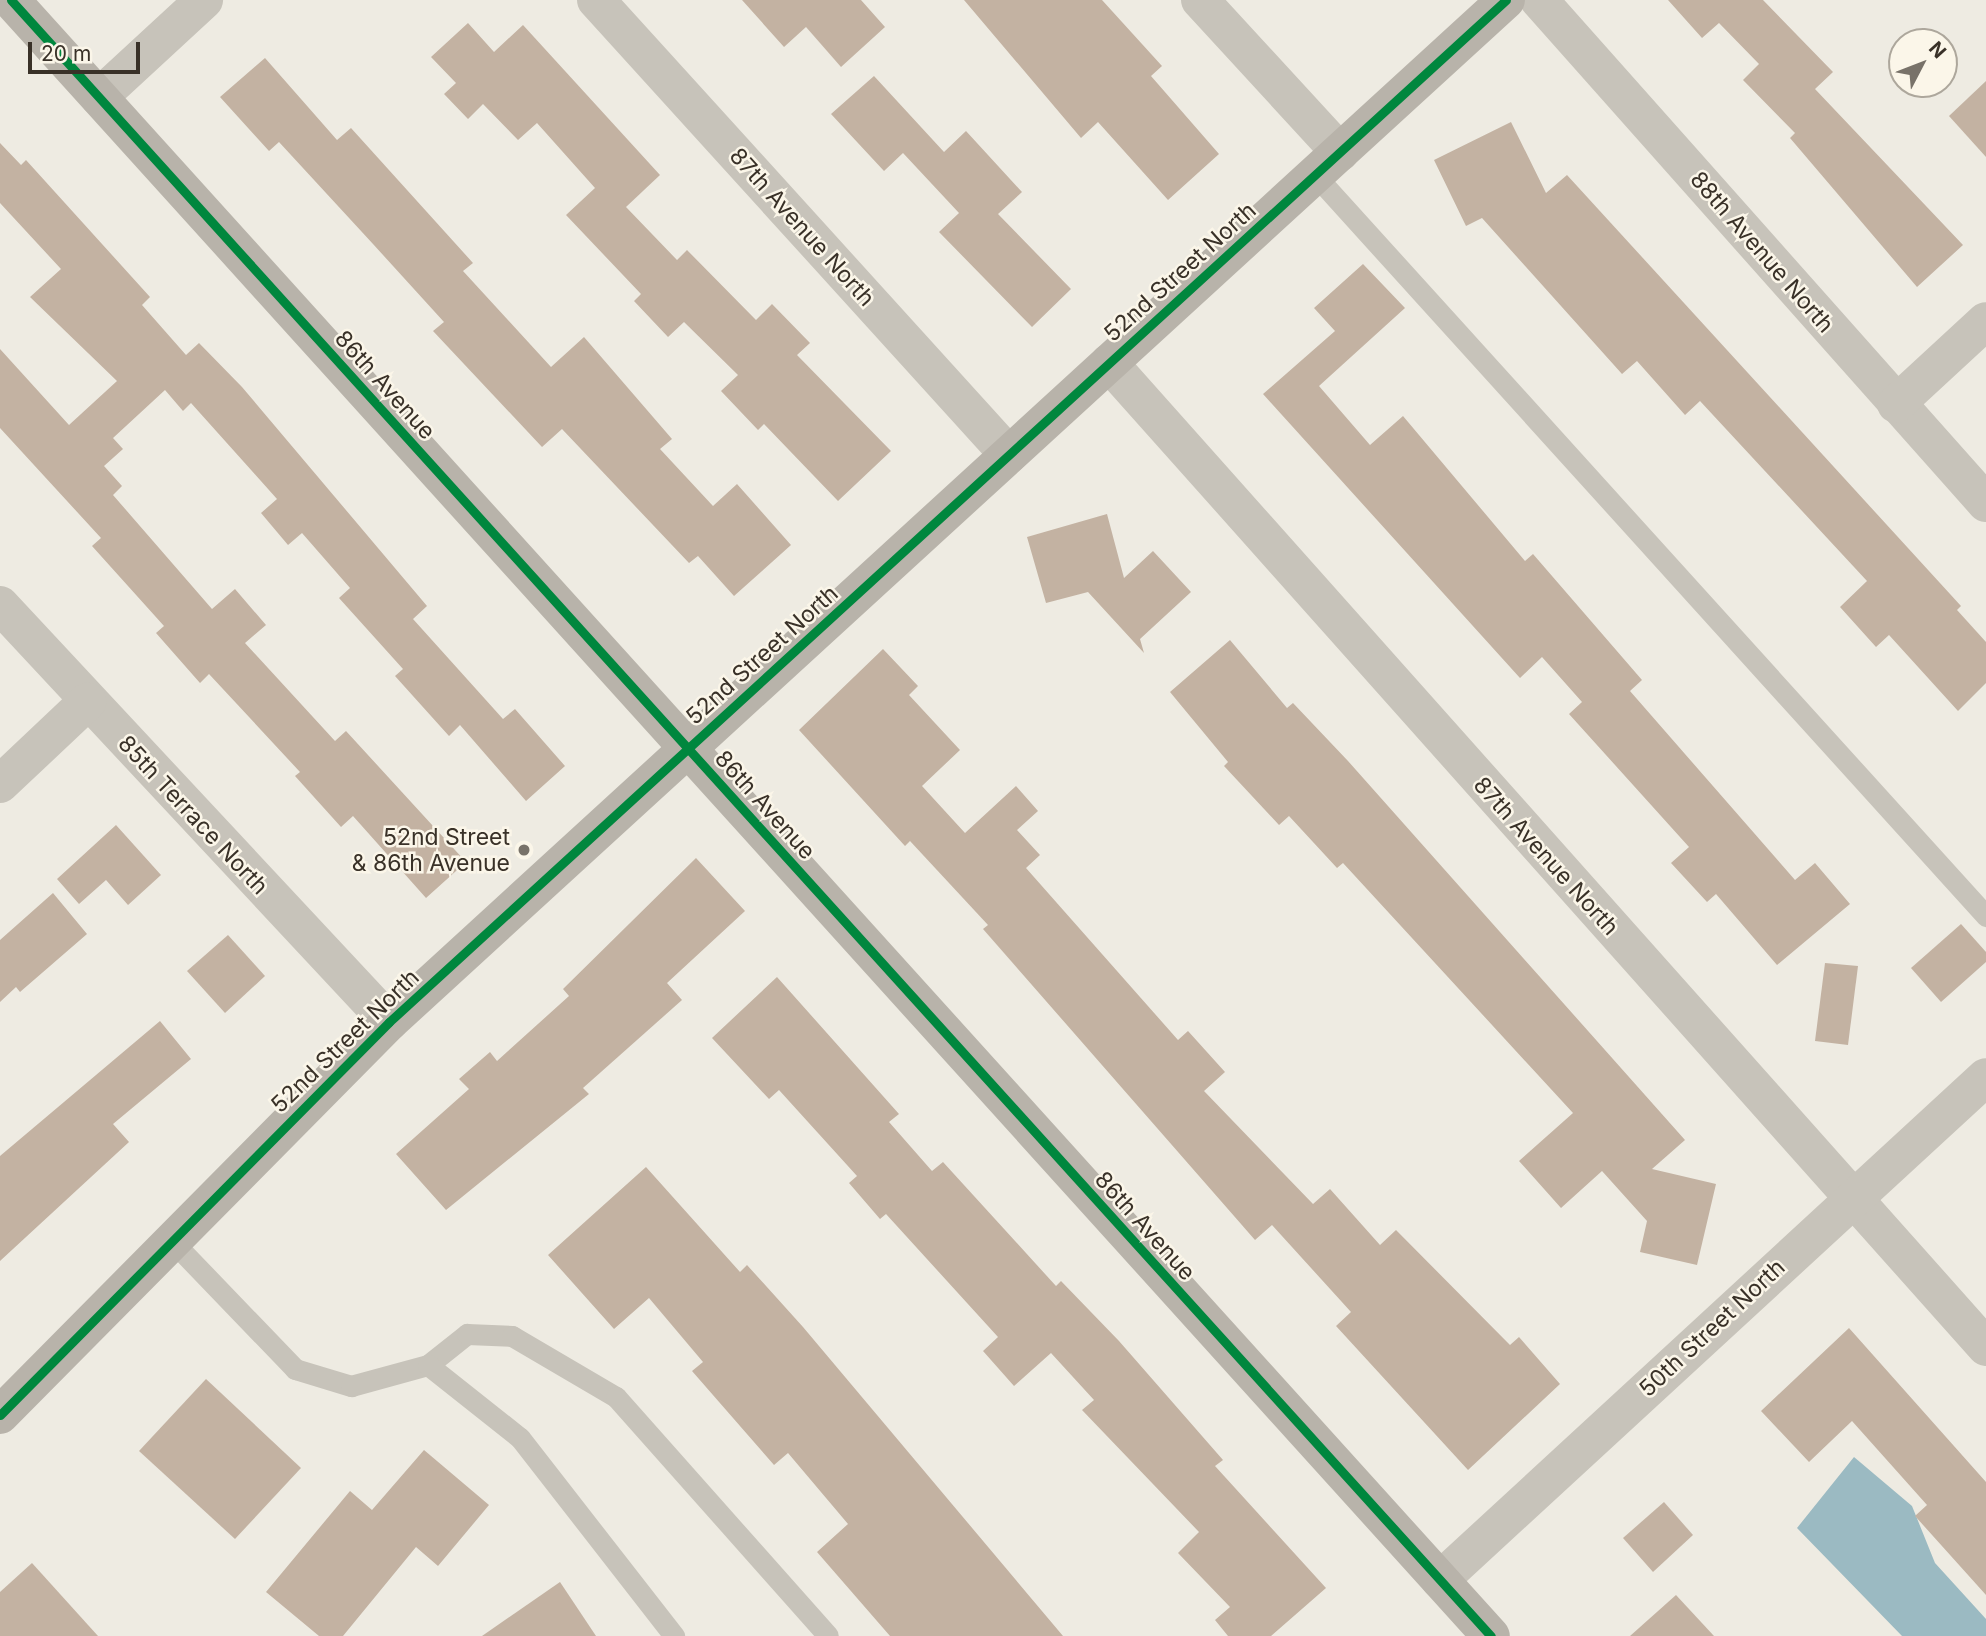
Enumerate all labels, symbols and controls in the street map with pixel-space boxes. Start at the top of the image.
scale bar [32,28,144,72]
north arrow [1888,28,1958,98]
text: N [1924,37,1951,63]
text: 20 m [41,41,91,66]
street label: 87th Avenue North [724,142,880,312]
street label: 88th Avenue North [1684,166,1840,338]
street label: 52nd Street North [1098,197,1262,347]
street label: 86th Avenue [329,325,441,445]
street label: 52nd Street North [680,580,844,730]
street label: 85th Terrace North [112,730,274,900]
street label: 86th Avenue [709,745,821,865]
street label: 87th Avenue North [1468,771,1624,941]
place label: 52nd Street & 86th Avenue [352,823,510,877]
marker: 52nd Street & 86th Avenue [516,842,532,858]
street label: 52nd Street North [265,963,425,1119]
street label: 86th Avenue [1089,1166,1201,1286]
street label: 50th Street North [1633,1253,1791,1403]

